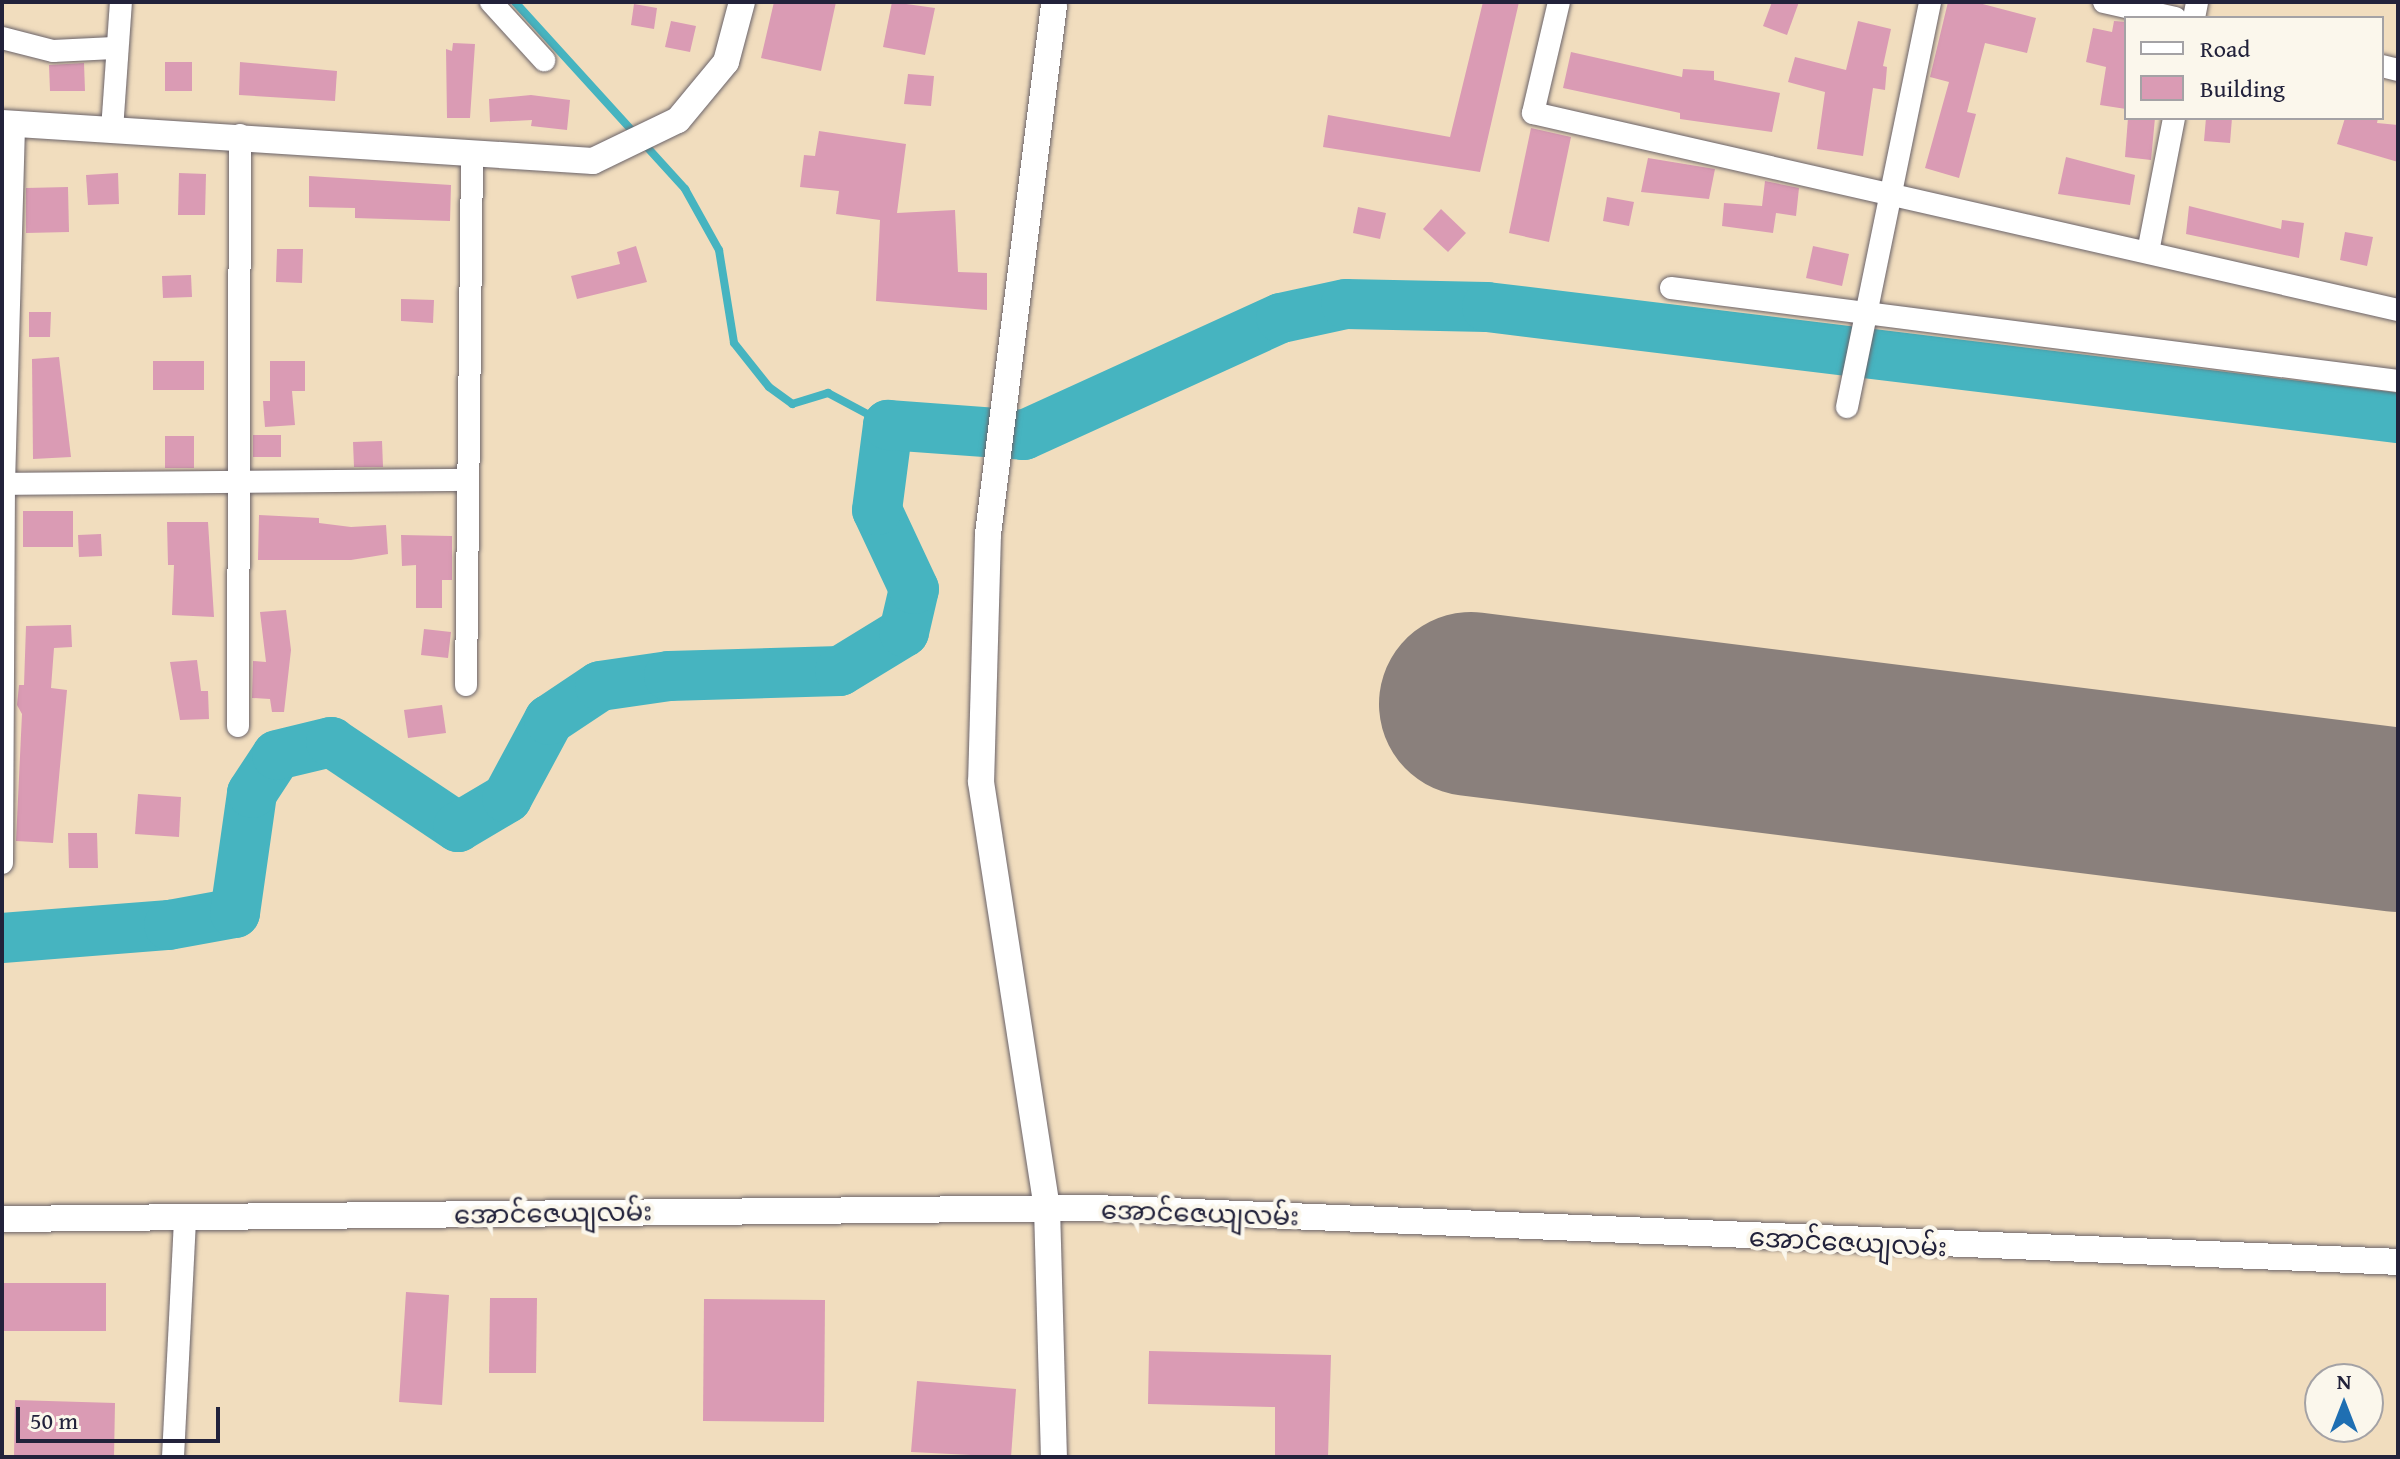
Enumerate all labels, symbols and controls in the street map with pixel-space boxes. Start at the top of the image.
legend [2124,16,2384,120]
text: Road [2200,31,2250,66]
text: Building [2200,71,2285,106]
street label: အောင်ဇေယျလမ်း [1100,1194,1300,1232]
street label: အောင်ဇေယျလမ်း [454,1196,652,1230]
street label: အောင်ဇေယျလမ်း [1748,1221,1948,1263]
north arrow [2304,1363,2384,1443]
text: N [2337,1365,2351,1397]
scale bar [20,1391,224,1441]
text: 50 m [30,1403,78,1438]

